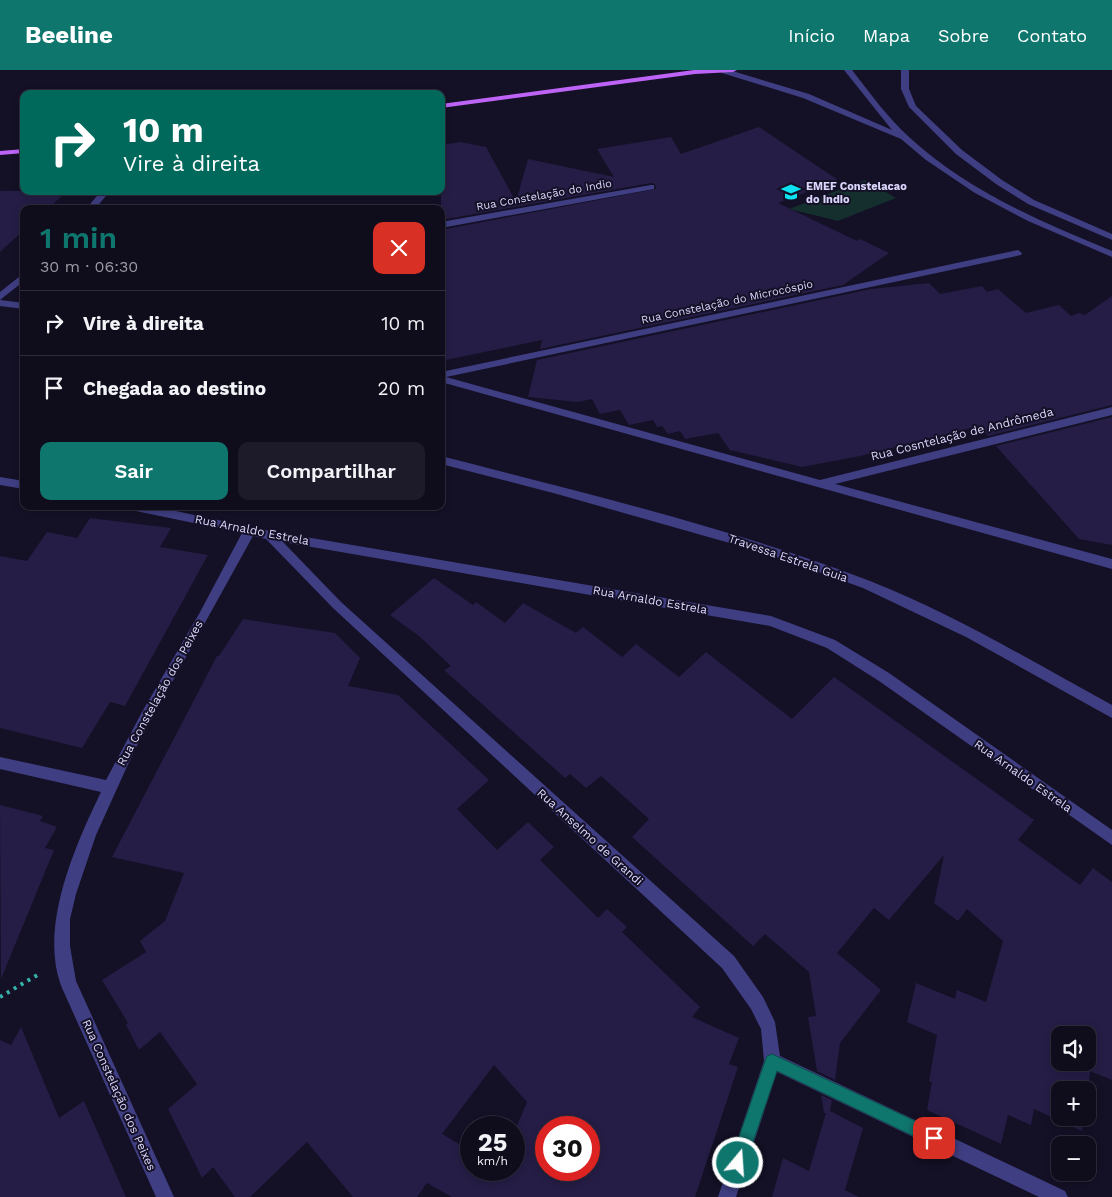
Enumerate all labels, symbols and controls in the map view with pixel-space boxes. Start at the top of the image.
text: Beeline [25,21,113,49]
text: Início [788,25,835,46]
text: Mapa [863,25,910,46]
text: Sobre [938,25,989,46]
text: Contato [1017,25,1087,46]
text: 10 m [123,109,204,151]
icon: right [40,110,105,175]
text: Vire à direita [123,151,260,176]
street label: Rua Constelação do Indio [475,177,613,213]
place label: EMEF Constelacao do Indio [806,180,907,206]
school or university icon: EMEF Constelacao do Indio [780,181,802,203]
text: 1 min [40,220,117,255]
button: close [373,222,425,274]
text: 30 m · 06:30 [40,257,138,276]
street label: Rua Constelação do Microcóspio [640,277,814,327]
icon: right [40,309,68,337]
text: Vire à direita [83,312,204,335]
text: 10 m [381,312,425,335]
icon: arrive [40,374,68,402]
text: Chegada ao destino [83,377,266,400]
text: 20 m [378,377,425,400]
street label: Rua Cosntelação de Andrômeda [869,404,1055,463]
button: Sair [40,442,228,500]
button: Compartilhar [238,442,425,500]
street label: Rua Arnaldo Estrela [194,512,310,548]
street label: Travessa Estrela Guia [727,531,850,585]
street label: Rua Arnaldo Estrela [592,583,709,617]
street label: Rua Constelação dos Peixes [114,618,206,768]
street label: Rua Arnaldo Estrela [971,737,1075,815]
street label: Rua Anselmo de Grandi [534,786,646,888]
street label: Rua Constelação dos Peixes [79,1017,159,1173]
map controls [1051,1026,1096,1181]
button: sound [1051,1026,1096,1071]
button: + [1051,1081,1096,1126]
speed limit sign: 30 [535,1116,600,1181]
pin [913,1117,955,1159]
icon: arrive [920,1124,948,1152]
text: 25 [478,1128,507,1157]
position arrow [711,1136,763,1188]
button: − [1051,1136,1096,1181]
text: km/h [477,1154,508,1168]

